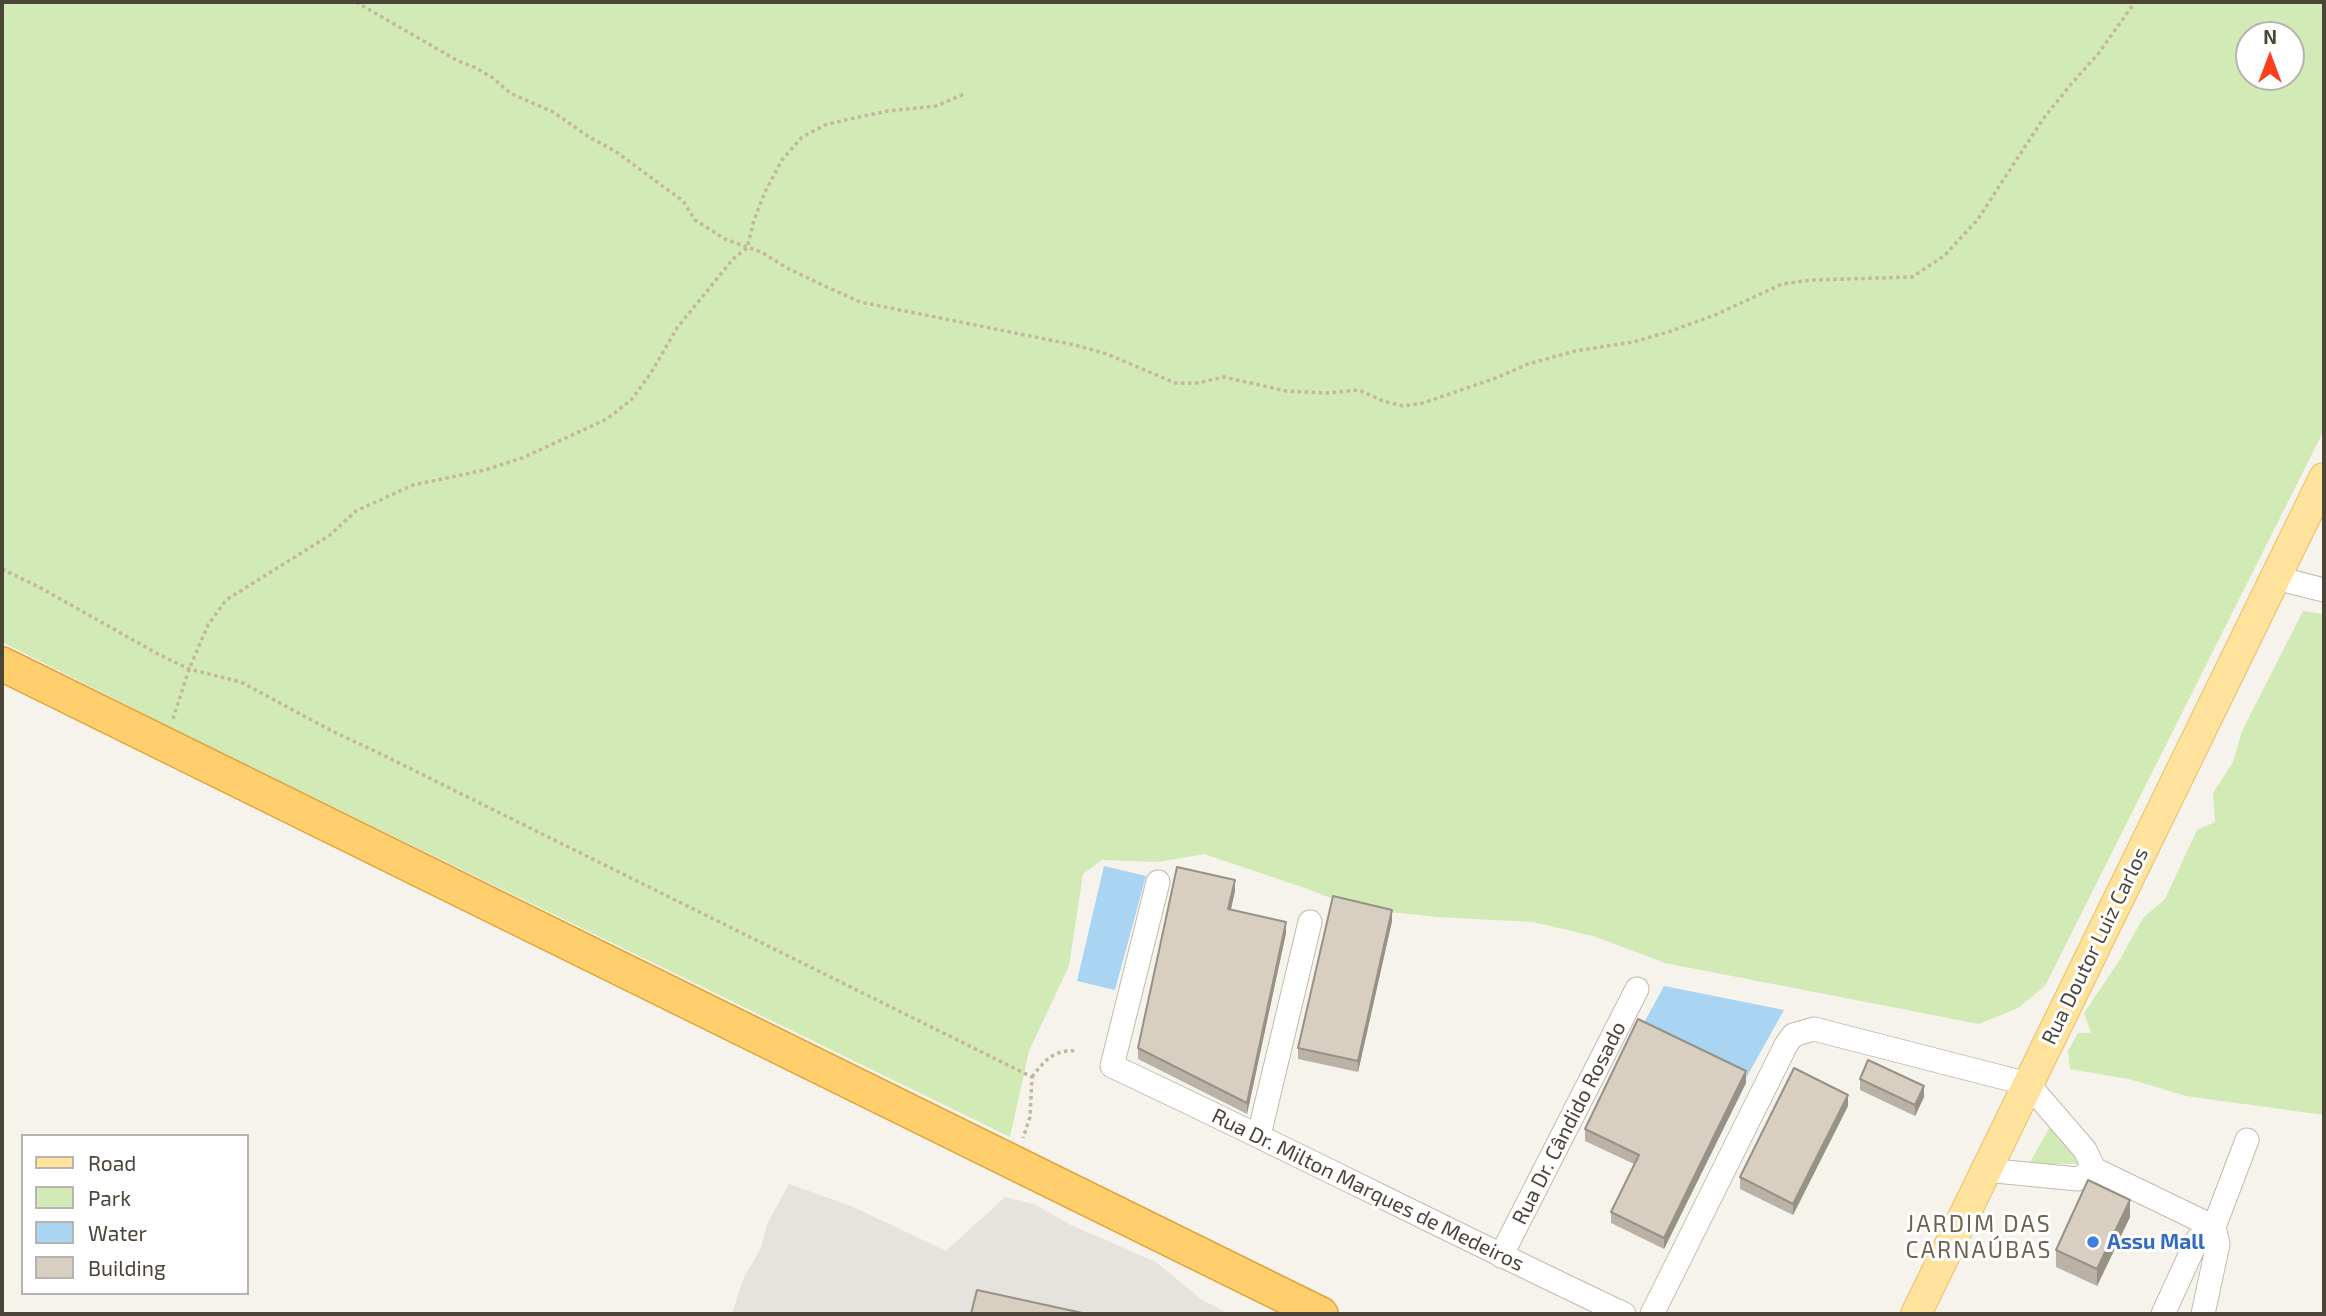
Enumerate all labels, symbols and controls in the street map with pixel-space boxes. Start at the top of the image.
north arrow [2235,21,2305,91]
text: N [2263,25,2277,48]
street label: Rua Doutor Luiz Carlos [2036,843,2154,1049]
street label: Rua Dr. Cândido Rosado [1507,1017,1631,1229]
street label: Rua Dr. Milton Marques de Medeiros [1208,1103,1528,1277]
legend [21,1134,248,1295]
text: Road [88,1150,136,1175]
text: Park [88,1185,131,1210]
district label: JARDIM DAS CARNAÚBAS [1907,1210,2051,1264]
text: Water [88,1220,147,1245]
place label: Assu Mall [2107,1229,2205,1255]
marker: Assu Mall [2085,1234,2101,1250]
text: Building [88,1255,166,1280]

